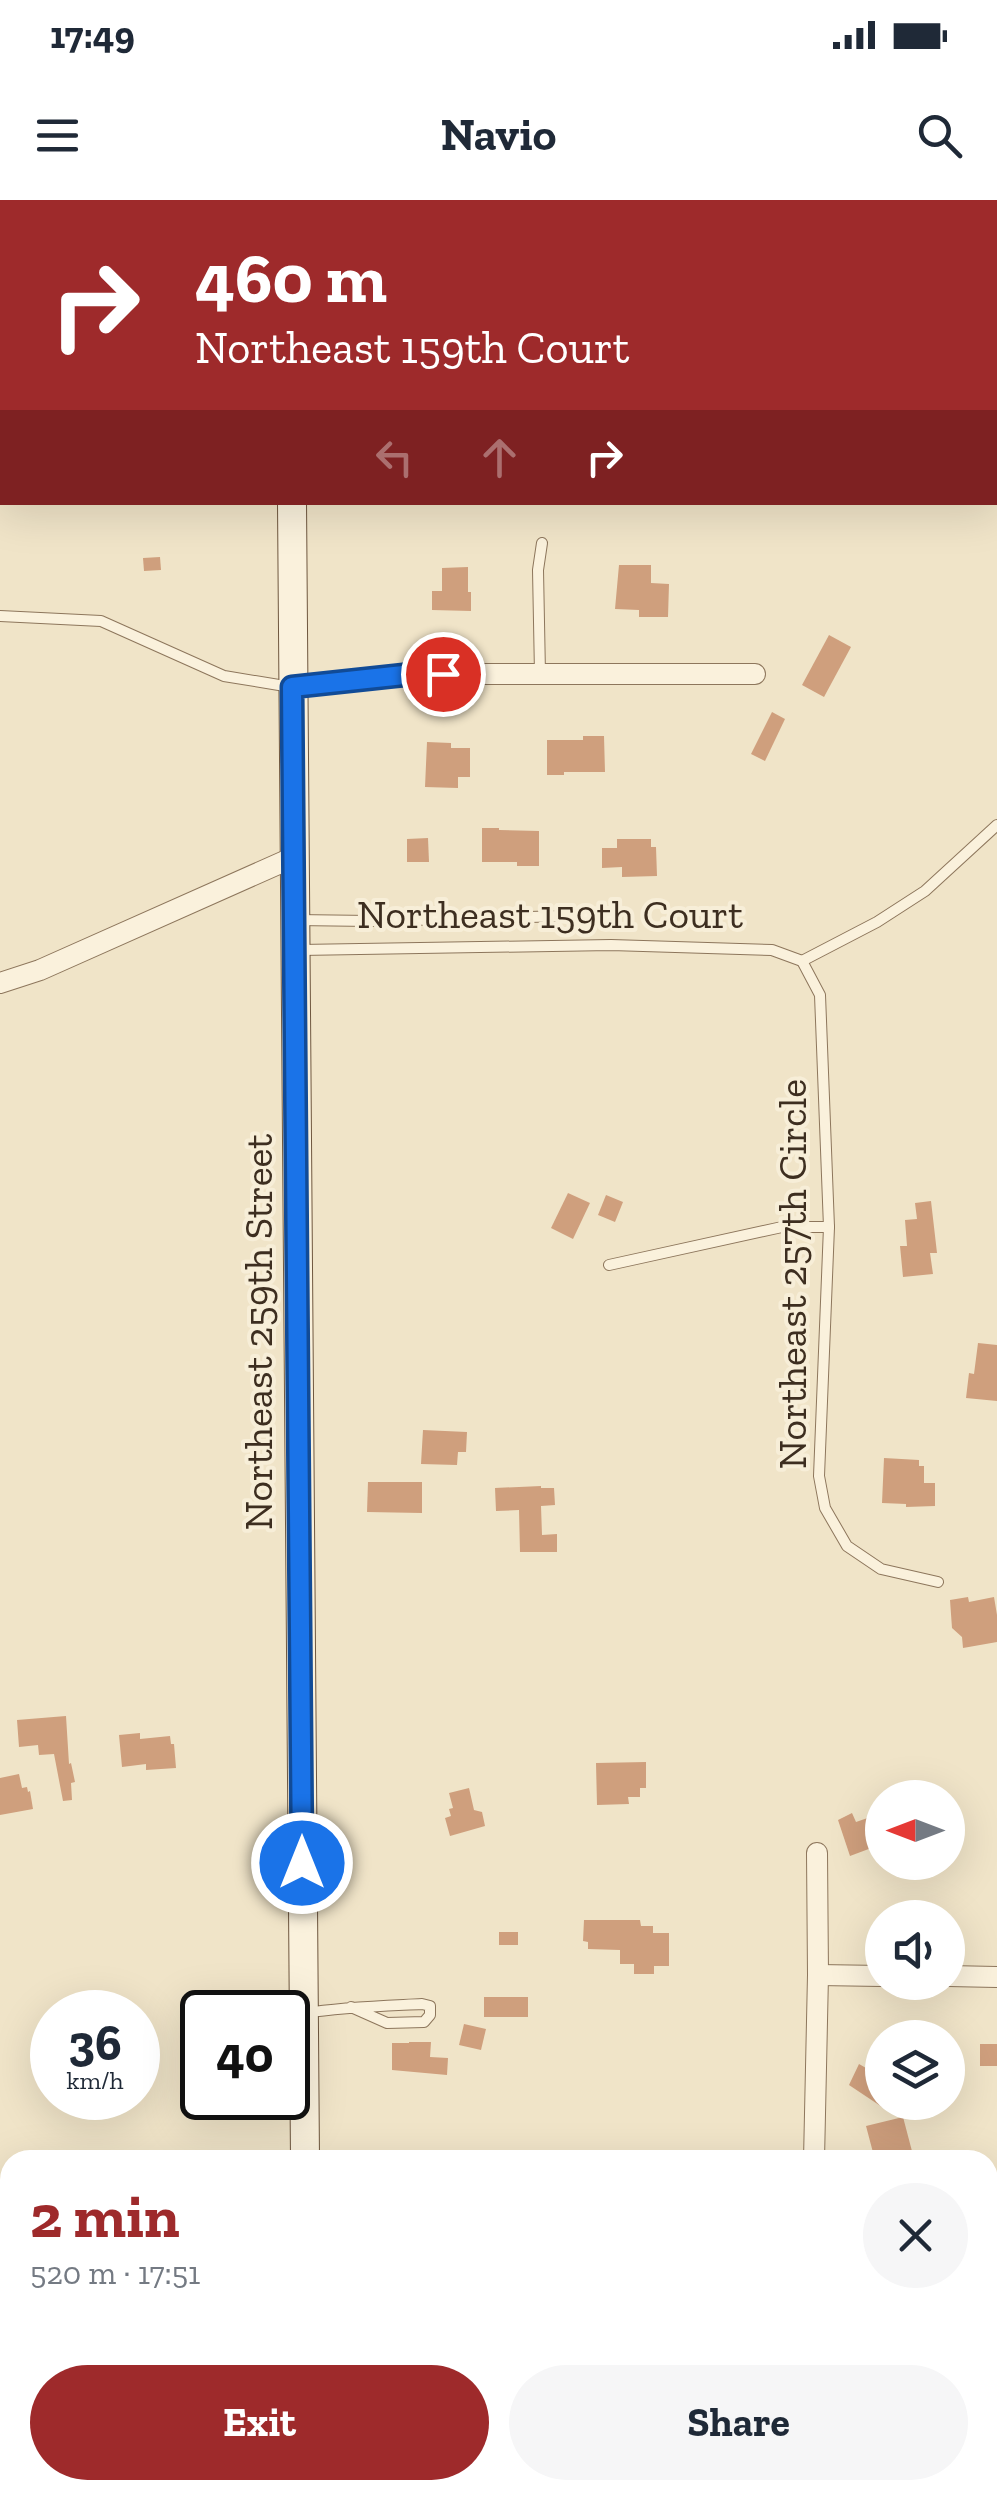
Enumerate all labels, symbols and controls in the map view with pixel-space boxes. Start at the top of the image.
text: 17:49 [50,12,135,58]
icon: menu [30,108,85,163]
text: Navio [441,108,556,162]
icon: search [912,108,967,163]
text: 460 m [195,236,387,320]
icon: right [30,240,160,370]
text: Northeast 159th Court [195,321,630,375]
icon: left [367,430,422,485]
icon: ahead [472,430,527,485]
icon: right [577,430,632,485]
pin [401,632,486,717]
icon: arrive [416,647,471,702]
street label: Northeast 159th Court [357,890,743,938]
street label: Northeast 257th Circle [768,1079,816,1469]
street label: Northeast 259th Street [234,1134,282,1530]
north arrow [865,1780,965,1880]
map controls [865,1780,965,2120]
position arrow [250,1811,354,1915]
button: sound [865,1900,965,2000]
speed limit sign: 40 [180,1990,310,2120]
text: 36 [68,2013,122,2073]
button: layers [865,2020,965,2120]
text: km/h [66,2065,124,2095]
text: 2 min [30,2180,180,2252]
button: close [863,2183,968,2288]
text: 520 m · 17:51 [30,2254,200,2292]
button: Exit [30,2365,489,2480]
button: Share [509,2365,968,2480]

